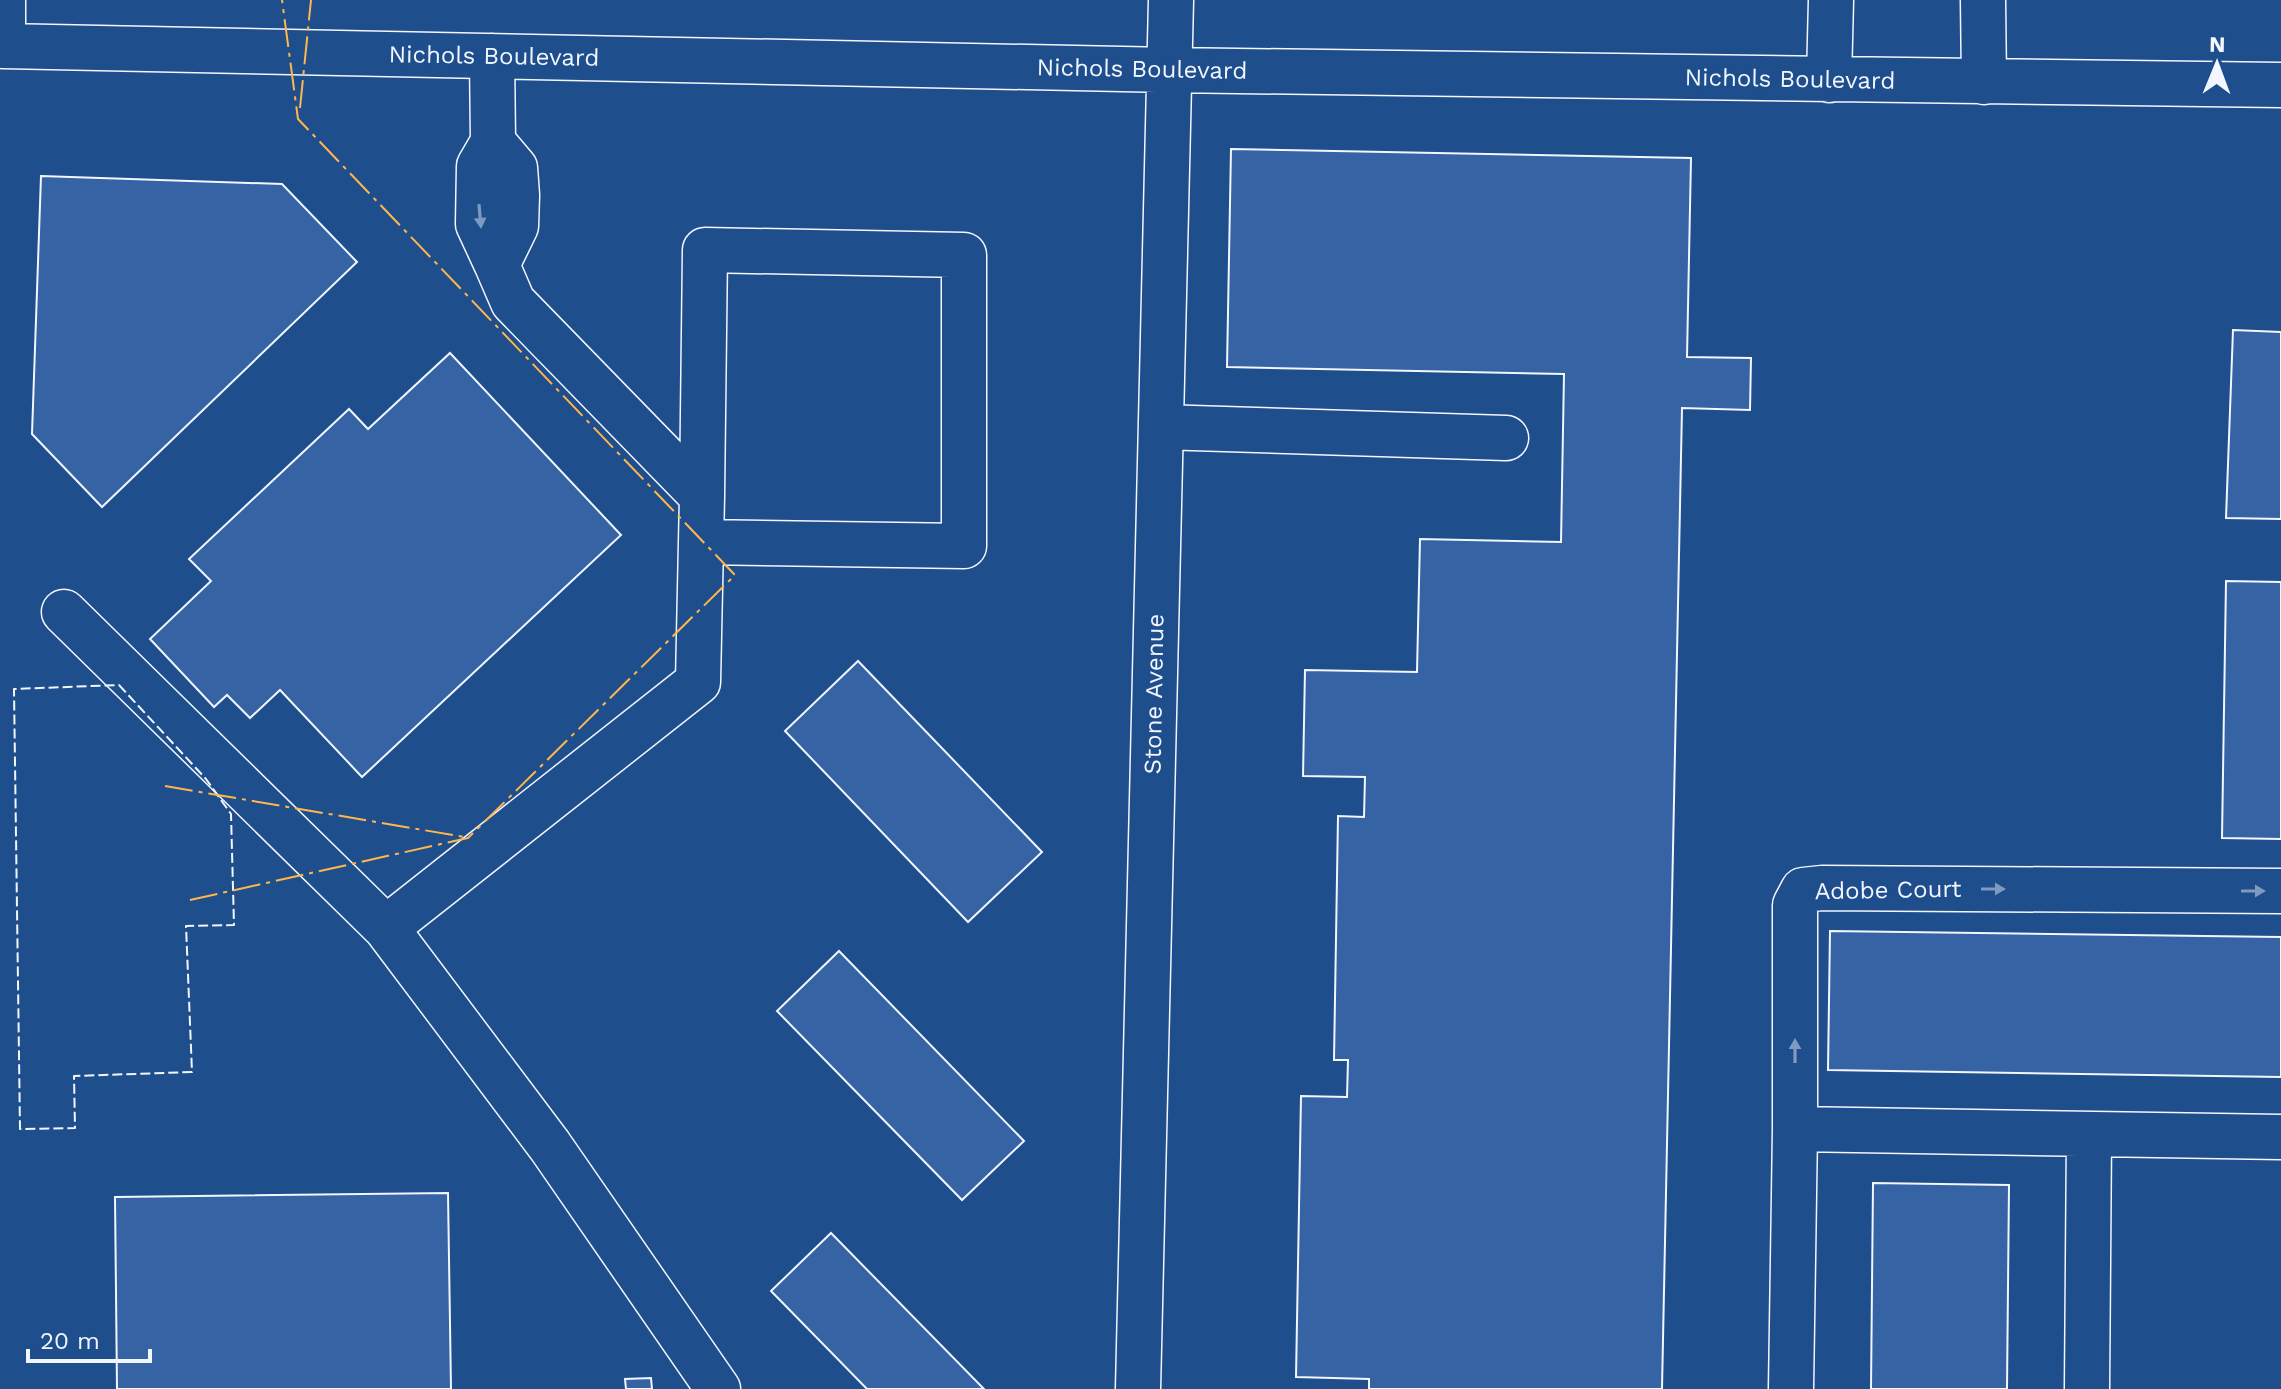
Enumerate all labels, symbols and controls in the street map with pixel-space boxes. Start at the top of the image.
north arrow [2177,24,2257,104]
text: N [2209,32,2226,57]
street label: Nichols Boulevard [388,40,600,72]
street label: Nichols Boulevard [1036,53,1248,85]
street label: Nichols Boulevard [1684,63,1896,95]
one-way arrow [474,204,487,229]
street label: Stone Avenue [1139,613,1169,775]
street label: Adobe Court [1814,875,1962,905]
one-way arrow [1981,883,2006,895]
one-way arrow [2241,885,2266,897]
one-way arrow [1789,1038,1801,1063]
scale bar [28,1313,150,1363]
text: 20 m [40,1327,100,1355]

